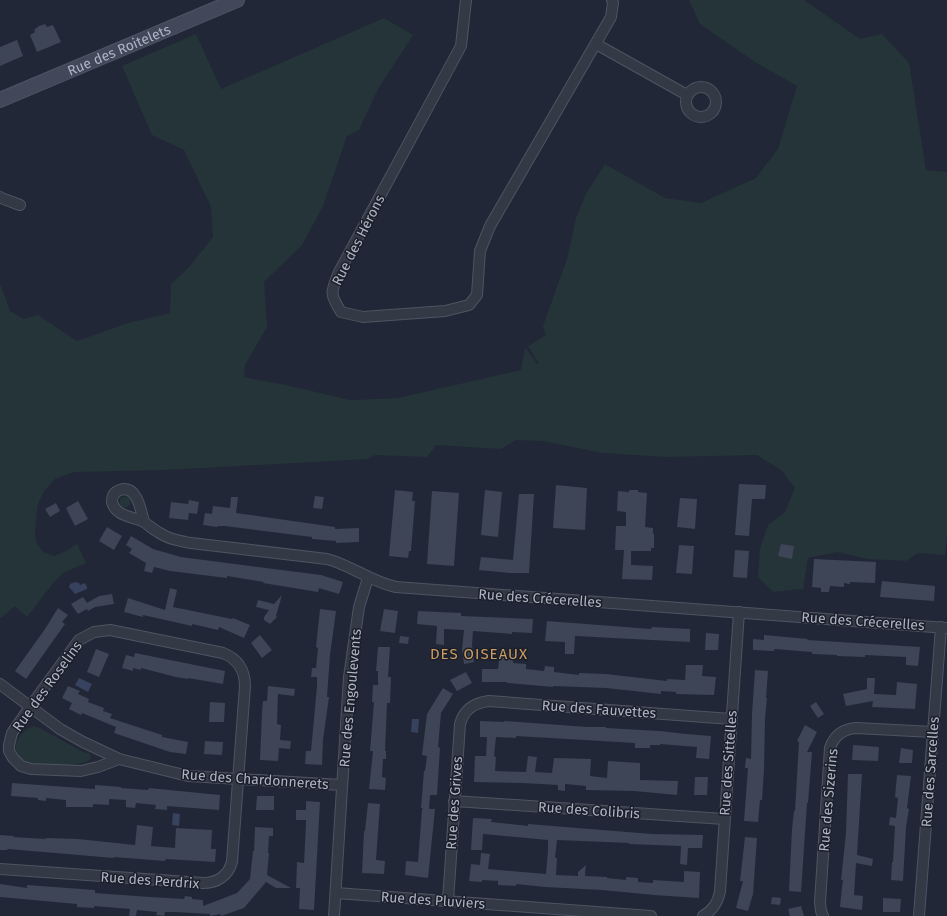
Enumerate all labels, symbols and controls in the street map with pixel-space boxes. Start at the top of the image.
street label: Rue des Roitelets [65,21,174,80]
street label: Rue des Hérons [328,192,389,288]
street label: Rue des Crécerelles [478,586,603,611]
street label: Rue des Crécerelles [801,609,926,634]
street label: Rue des Engoulevents [336,628,365,768]
street label: Rue des Roselins [9,637,86,735]
district label: DES OISEAUX [430,645,528,663]
street label: Rue des Fauvettes [541,697,657,722]
street label: Rue des Sittelles [716,709,741,816]
street label: Rue des Sarcelles [918,716,943,828]
street label: Rue des Sizerins [816,747,842,852]
street label: Rue des Grives [443,755,466,850]
street label: Rue des Chardonnerets [181,766,330,793]
street label: Rue des Colibris [537,798,641,823]
street label: Rue des Perdrix [100,869,200,892]
street label: Rue des Pluviers [380,888,486,913]

